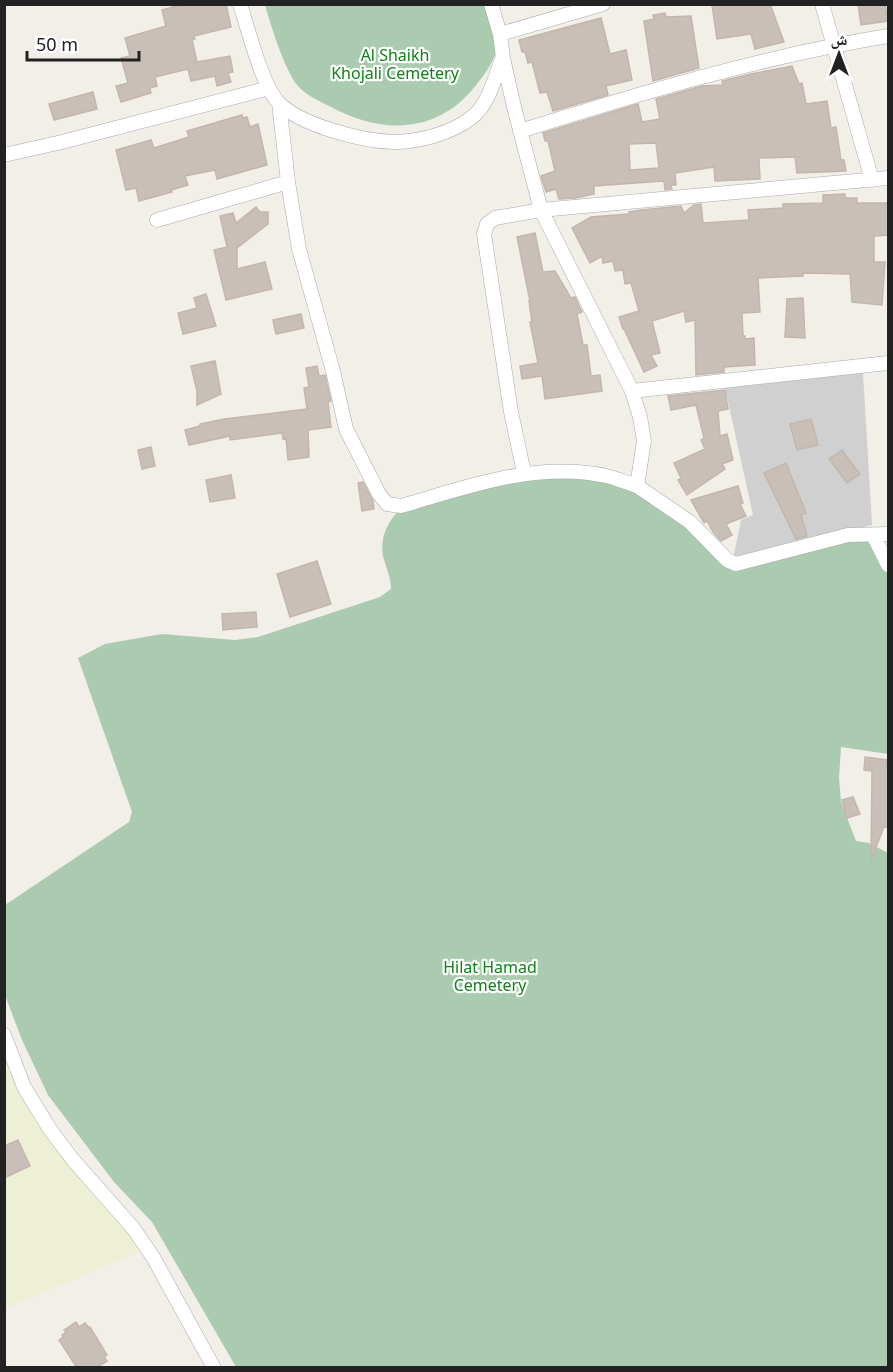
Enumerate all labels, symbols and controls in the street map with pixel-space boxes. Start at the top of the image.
scale bar [27,24,140,62]
north arrow [809,24,869,84]
text: ش [831,28,848,50]
text: 50 m [36,32,78,56]
park label: Al Shaikh Khojali Cemetery [331,44,460,84]
park label: Hilat Hamad Cemetery [443,956,537,996]

